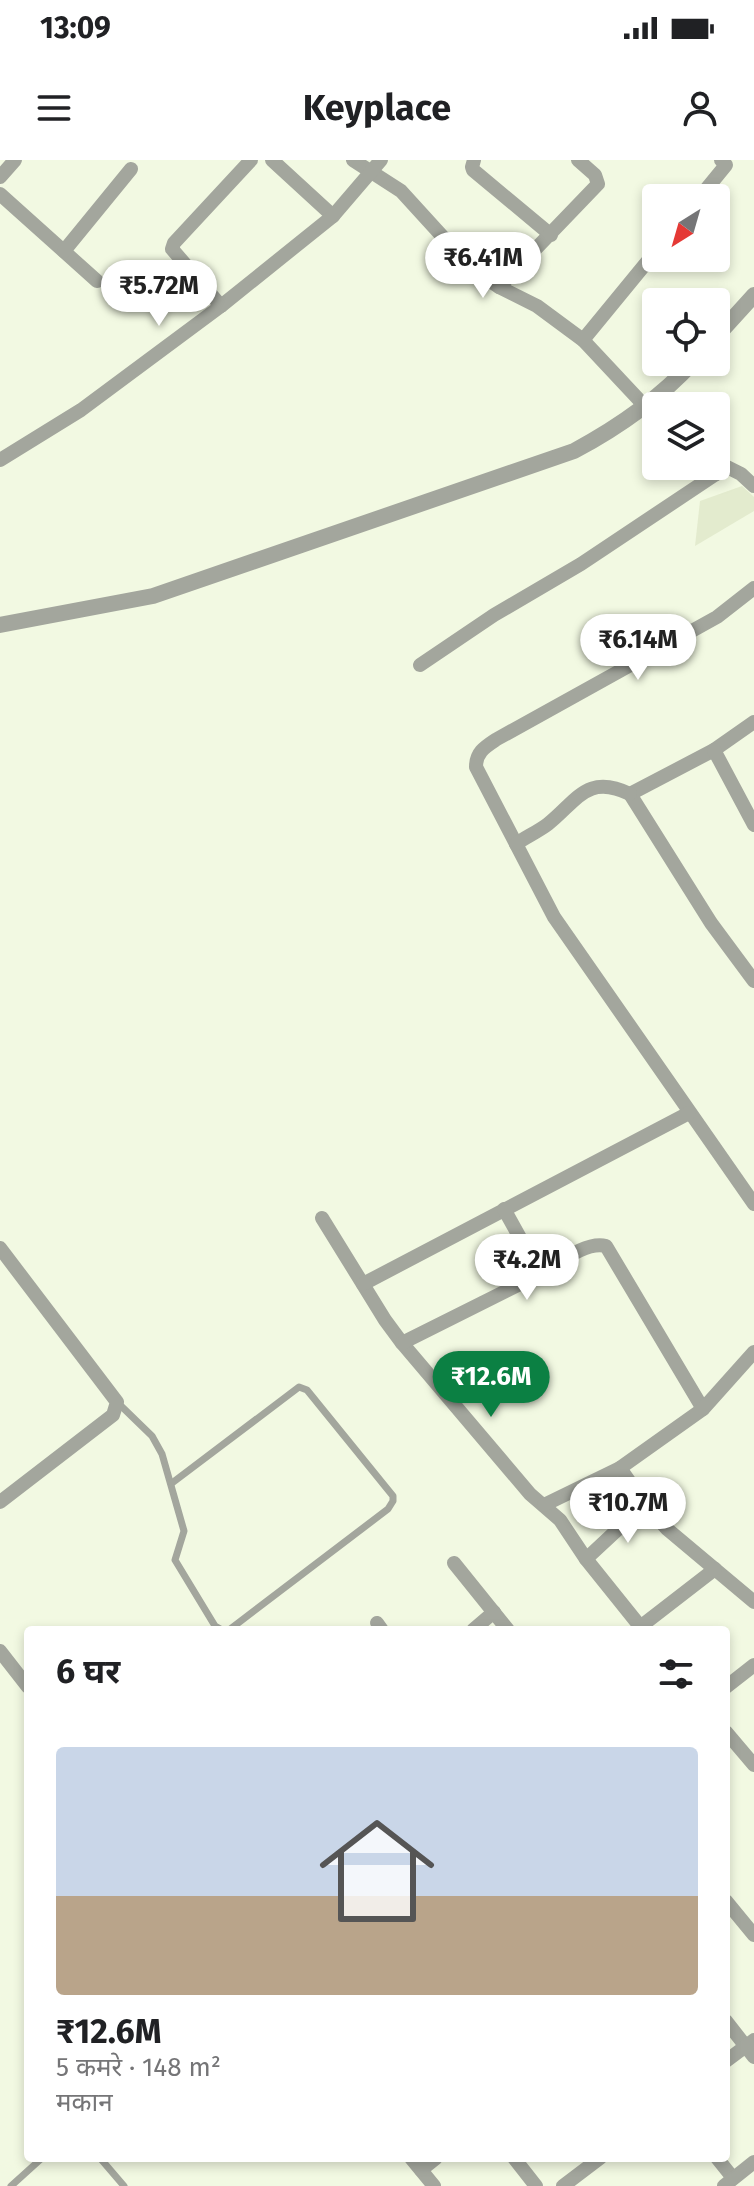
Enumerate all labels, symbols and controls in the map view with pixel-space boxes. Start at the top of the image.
text: 13:09 [40,10,111,46]
icon: menu [32,86,76,130]
text: Keyplace [303,86,451,130]
icon: person [678,86,722,130]
north arrow [642,184,730,272]
map controls [642,184,730,480]
pin: ₹6.41M [418,232,548,300]
text: ₹6.41M [443,242,523,273]
pin: ₹5.72M [94,260,224,328]
text: ₹5.72M [119,270,199,301]
button: locate [642,288,730,376]
button: layers [642,392,730,480]
pin: ₹6.14M [573,614,703,682]
text: ₹6.14M [598,624,678,655]
pin: ₹4.2M [471,1234,583,1302]
text: ₹4.2M [493,1244,561,1275]
pin: ₹12.6M [426,1351,556,1419]
text: ₹12.6M [451,1361,531,1392]
pin: ₹10.7M [563,1477,693,1545]
text: ₹10.7M [588,1487,668,1518]
text: 6 घर [56,1651,120,1692]
icon: filters [654,1652,698,1696]
icon: home [305,1799,449,1943]
text: ₹12.6M [56,2011,162,2052]
text: 5 कमरे · 148 m² [56,2052,221,2083]
text: मकान [56,2087,113,2118]

